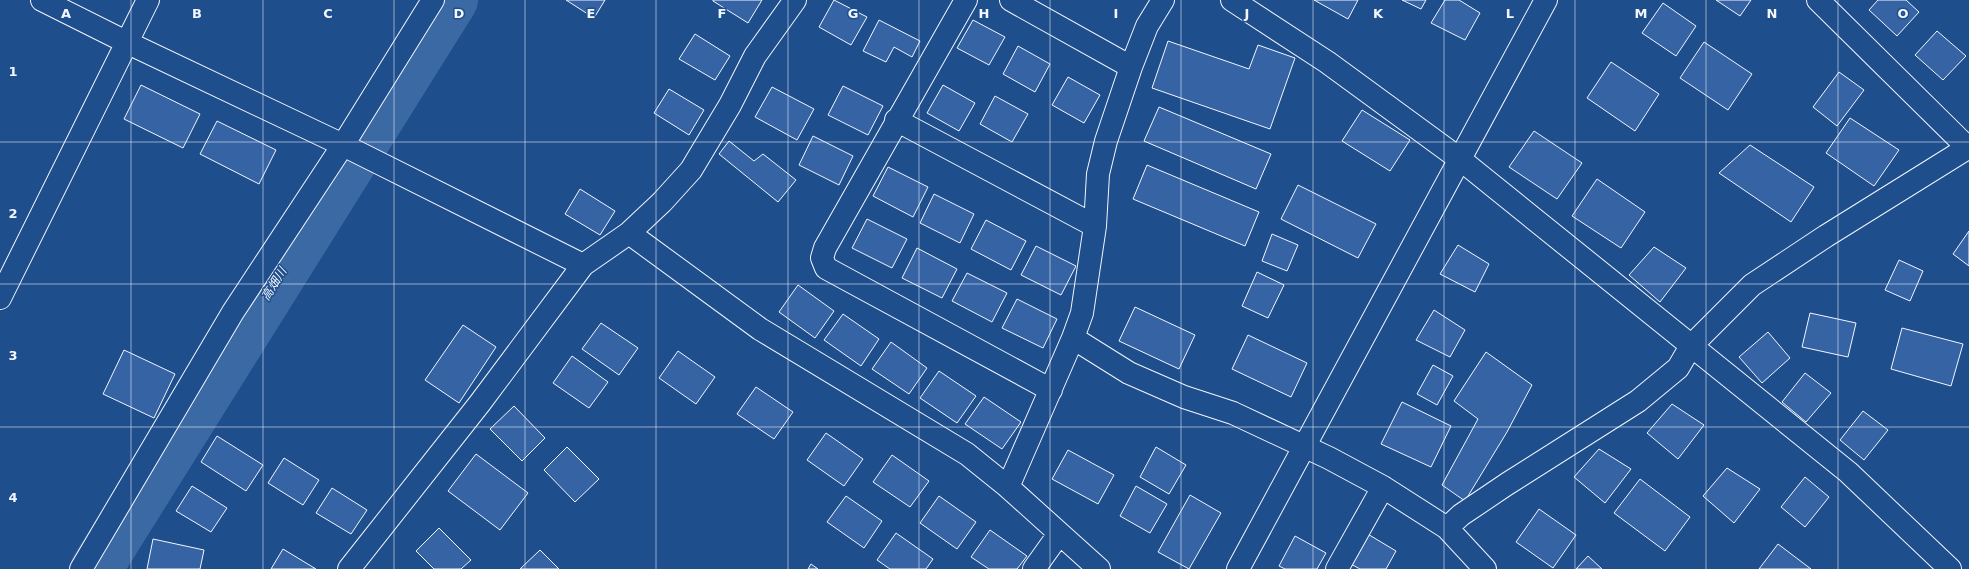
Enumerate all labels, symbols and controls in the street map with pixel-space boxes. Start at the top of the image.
text: A [61,6,71,21]
text: B [192,6,202,21]
text: C [323,6,333,21]
text: D [454,6,465,21]
text: E [587,6,595,21]
text: F [718,6,726,21]
text: G [848,6,858,21]
text: H [979,6,989,21]
text: I [1114,6,1118,21]
text: J [1244,6,1249,21]
text: K [1373,6,1384,21]
text: L [1506,6,1514,21]
text: M [1635,6,1647,21]
text: N [1767,6,1777,21]
text: O [1897,6,1909,21]
text: 1 [8,64,18,79]
text: 2 [8,206,18,221]
water label: 高畑川 [259,263,291,303]
text: 3 [8,348,18,363]
text: 4 [8,490,18,505]

